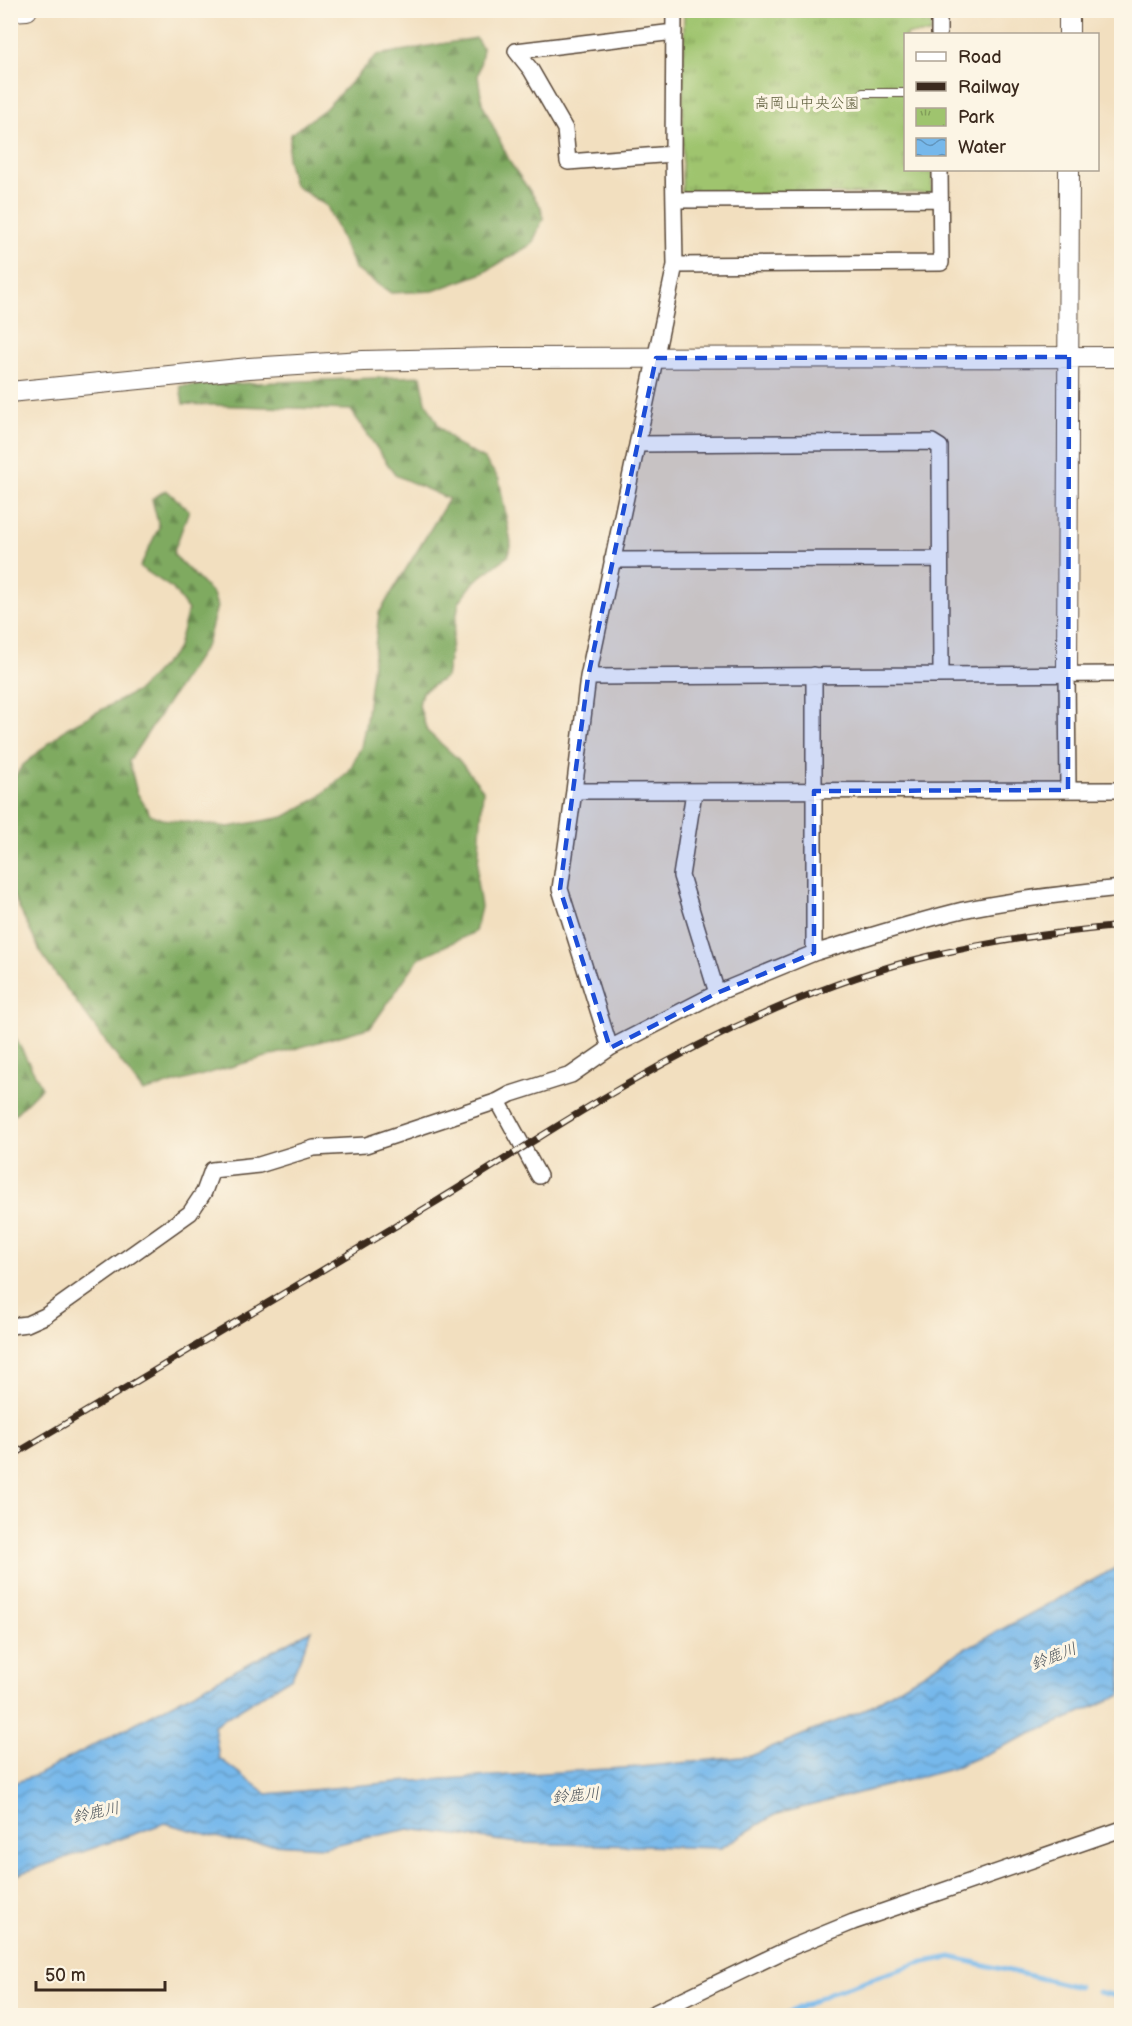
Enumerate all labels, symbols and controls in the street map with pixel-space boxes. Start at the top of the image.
legend [904,33,1099,171]
text: Road [958,47,1002,68]
text: Railway [958,77,1020,98]
park label: 高岡山中央公園 [754,94,860,113]
text: Park [958,107,994,128]
text: Water [958,137,1006,158]
water label: 鈴鹿川 [1028,1640,1080,1674]
water label: 鈴鹿川 [551,1784,601,1808]
water label: 鈴鹿川 [71,1799,121,1827]
scale bar [36,1954,165,1992]
text: 50 m [45,1965,86,1986]

